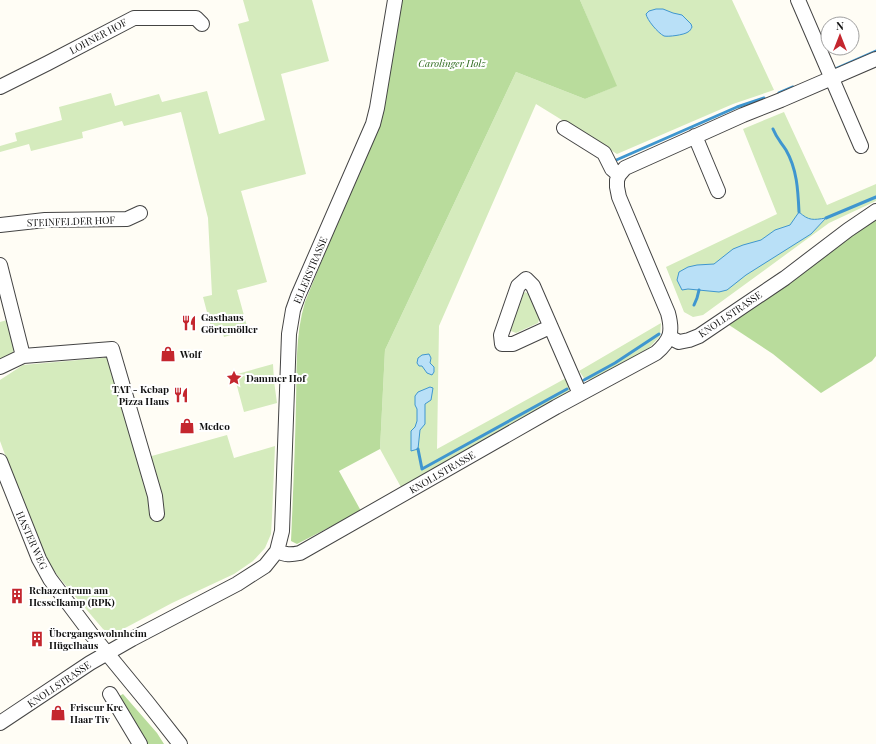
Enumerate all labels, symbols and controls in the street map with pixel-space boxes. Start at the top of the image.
street label: LOHNER HOF [67,15,129,57]
north arrow [820,16,860,56]
text: N [836,18,844,33]
park label: Carolinger Holz [418,56,486,70]
street label: STEINFELDER HOF [27,212,116,230]
street label: ELLERSTRASSE [290,234,330,306]
street label: KNOLLSTRASSE [695,288,765,340]
place label: Gasthaus Görtemöller [201,310,258,336]
restaurant icon: Gasthaus Görtemöller [180,314,198,332]
shop icon: Wolf [159,345,177,363]
place label: Wolf [179,347,203,361]
place icon: Dammer Hof [225,369,243,387]
place label: Dammer Hof [246,371,307,385]
place label: TAT - Kebap Pizza Haus [112,382,169,408]
restaurant icon: TAT - Kebap Pizza Haus [172,386,190,404]
shop icon: Medeo [178,417,196,435]
place label: Medeo [199,419,230,433]
street label: KNOLLSTRASSE [406,447,478,497]
street label: HASTER WEG [13,509,51,571]
place label: Rehazentrum am Hesselkamp (RPK) [29,583,115,609]
building icon: Rehazentrum am Hesselkamp (RPK) [8,587,26,605]
place label: Übergangswohnheim Hügelhaus [49,626,147,652]
building icon: Übergangswohnheim Hügelhaus [28,630,46,648]
street label: KNOLLSTRASSE [24,658,94,710]
place label: Friseur Kre Haar Tiv [70,700,123,726]
shop icon: Friseur Kre Haar Tiv [49,704,67,722]

